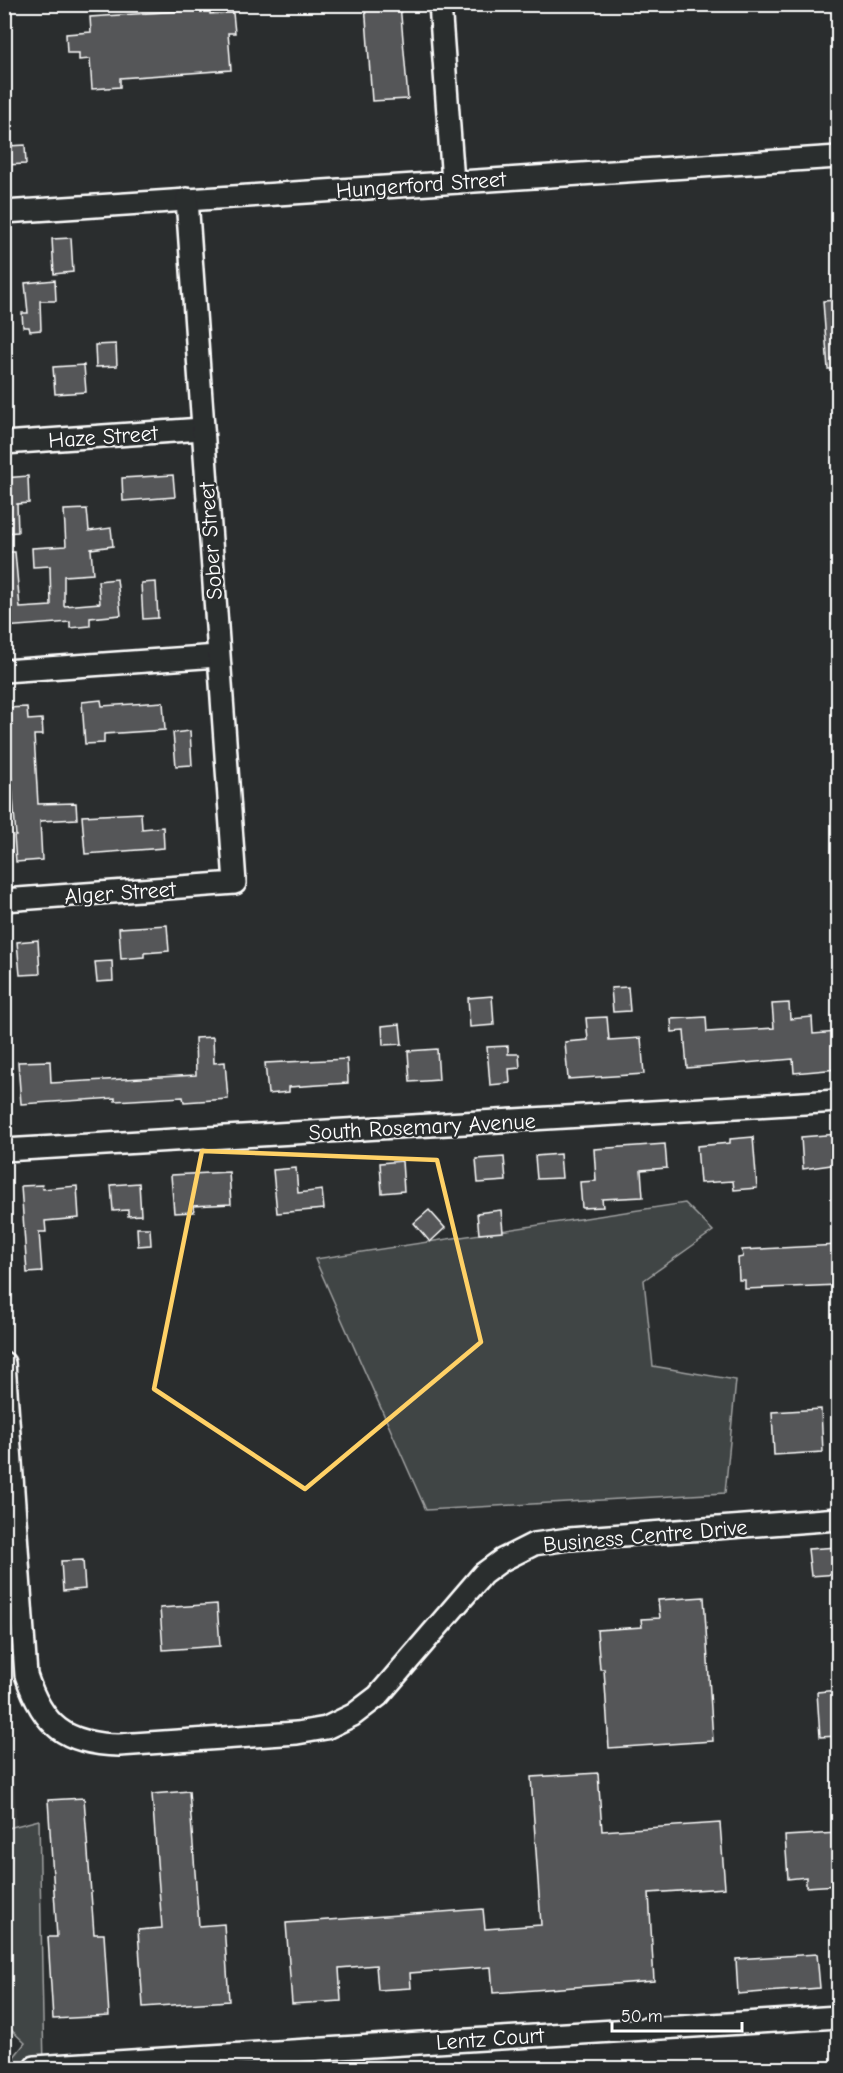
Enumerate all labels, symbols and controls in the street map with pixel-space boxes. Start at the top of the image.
street label: Hungerford Street [335,166,508,204]
street label: Haze Street [47,420,159,454]
street label: Sober Street [194,481,228,601]
street label: Alger Street [64,876,177,910]
street label: South Rosemary Avenue [308,1108,536,1146]
street label: Business Centre Drive [542,1514,748,1558]
scale bar [612,1995,742,2033]
text: 50 m [621,2006,663,2027]
street label: Lentz Court [435,2022,546,2056]

